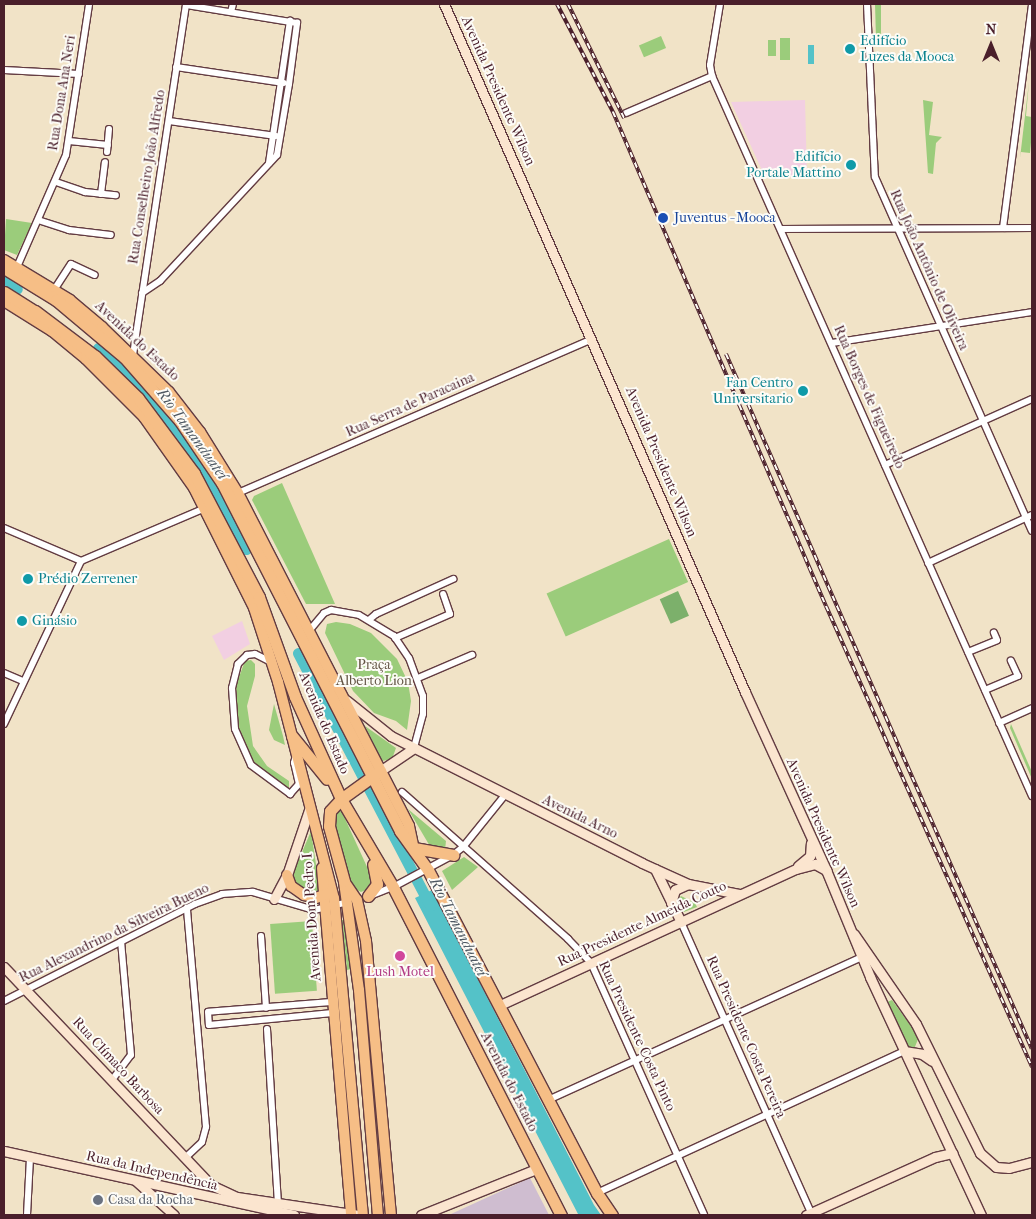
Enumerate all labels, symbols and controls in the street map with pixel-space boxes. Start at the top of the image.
street label: Avenida Presidente Wilson [457,14,539,168]
north arrow [966,20,1016,70]
text: N [986,21,996,38]
place label: Edifício Luzes da Mooca [860,33,954,65]
street label: Rua Dona Ana Neri [45,34,79,152]
marker: Edifício Luzes da Mooca [844,43,856,55]
street label: Rua Conselheiro João Alfredo [125,89,169,265]
place label: Edifício Portale Mattino [746,149,841,182]
marker: Edifício Portale Mattino [845,159,857,171]
street label: Rua João Antônio de Oliveira [886,187,972,353]
place label: Juventus - Mooca [674,210,776,226]
marker: Juventus - Mooca [656,211,670,225]
street label: Avenida do Estado [91,298,183,384]
street label: Rua Borges de Figueiredo [830,323,908,471]
street label: Rua Serra de Paracaina [343,369,477,441]
place label: Fan Centro Universitario [713,375,793,408]
street label: Avenida Presidente Wilson [622,384,700,540]
water label: Rio Tamanduateí [153,385,231,483]
marker: Fan Centro Universitario [797,385,809,397]
place label: Prédio Zerrener [38,571,137,587]
marker: Prédio Zerrener [22,573,34,585]
place label: Ginásio [32,613,77,629]
marker: Ginásio [16,615,28,627]
park label: Praça Alberto Lion [336,657,412,690]
street label: Avenida do Estado [295,669,353,777]
street label: Avenida Presidente Wilson [782,756,864,910]
street label: Avenida Arno [540,792,620,842]
street label: Avenida Dom Pedro I [299,852,325,982]
water label: Rio Tamanduateí [425,875,491,979]
street label: Rua Presidente Almeida Couto [555,877,729,971]
street label: Rua Alexandrino da Silveira Bueno [16,880,212,986]
marker: Lush Motel [394,950,406,962]
street label: Rua Presidente Costa Pereira [703,953,789,1121]
street label: Rua Presidente Costa Pinto [595,958,679,1114]
place label: Lush Motel [366,964,434,980]
street label: Rua Clímaco Barbosa [69,1014,167,1118]
street label: Avenida do Estado [477,1029,541,1135]
street label: Rua da Independência [85,1148,219,1194]
place label: Casa da Rocha [108,1192,193,1208]
marker: Casa da Rocha [92,1194,104,1206]

